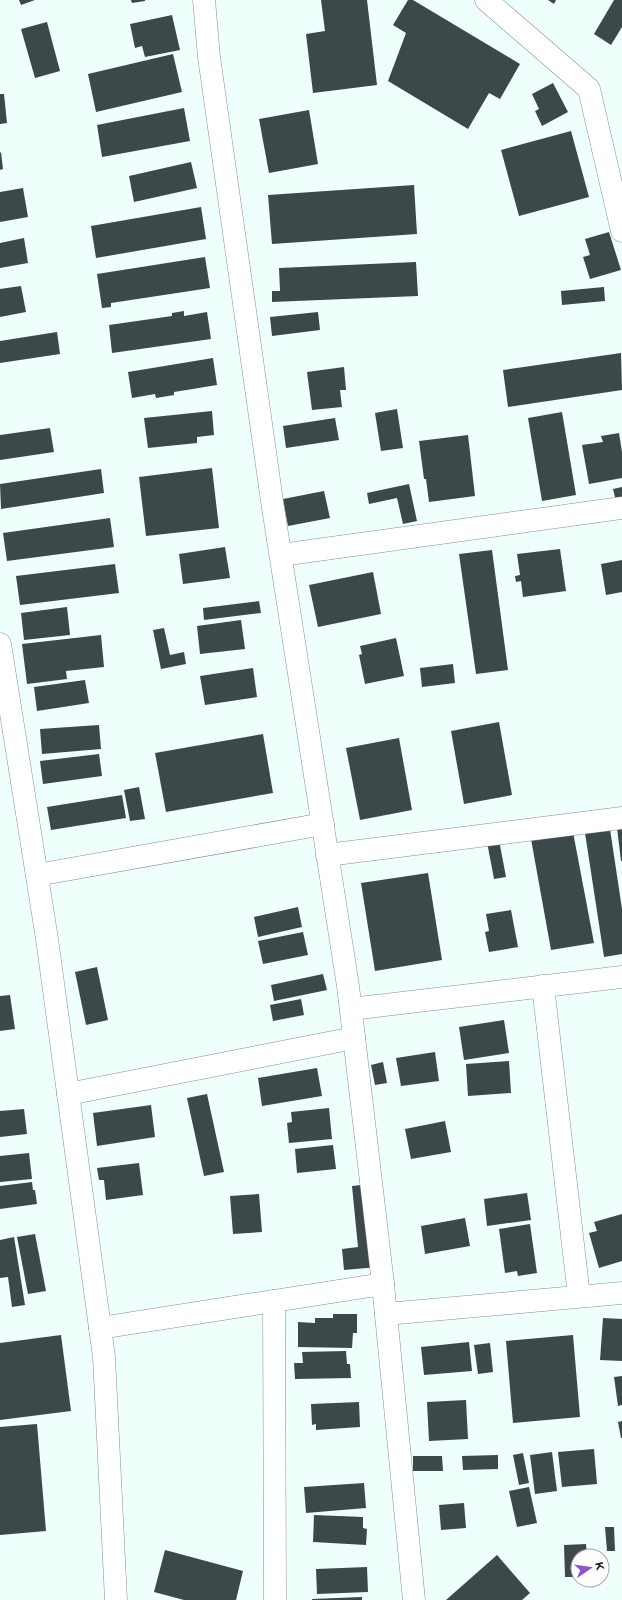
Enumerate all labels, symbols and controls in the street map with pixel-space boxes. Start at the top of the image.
north arrow [570,1548,610,1588]
text: K [592,1560,608,1572]

